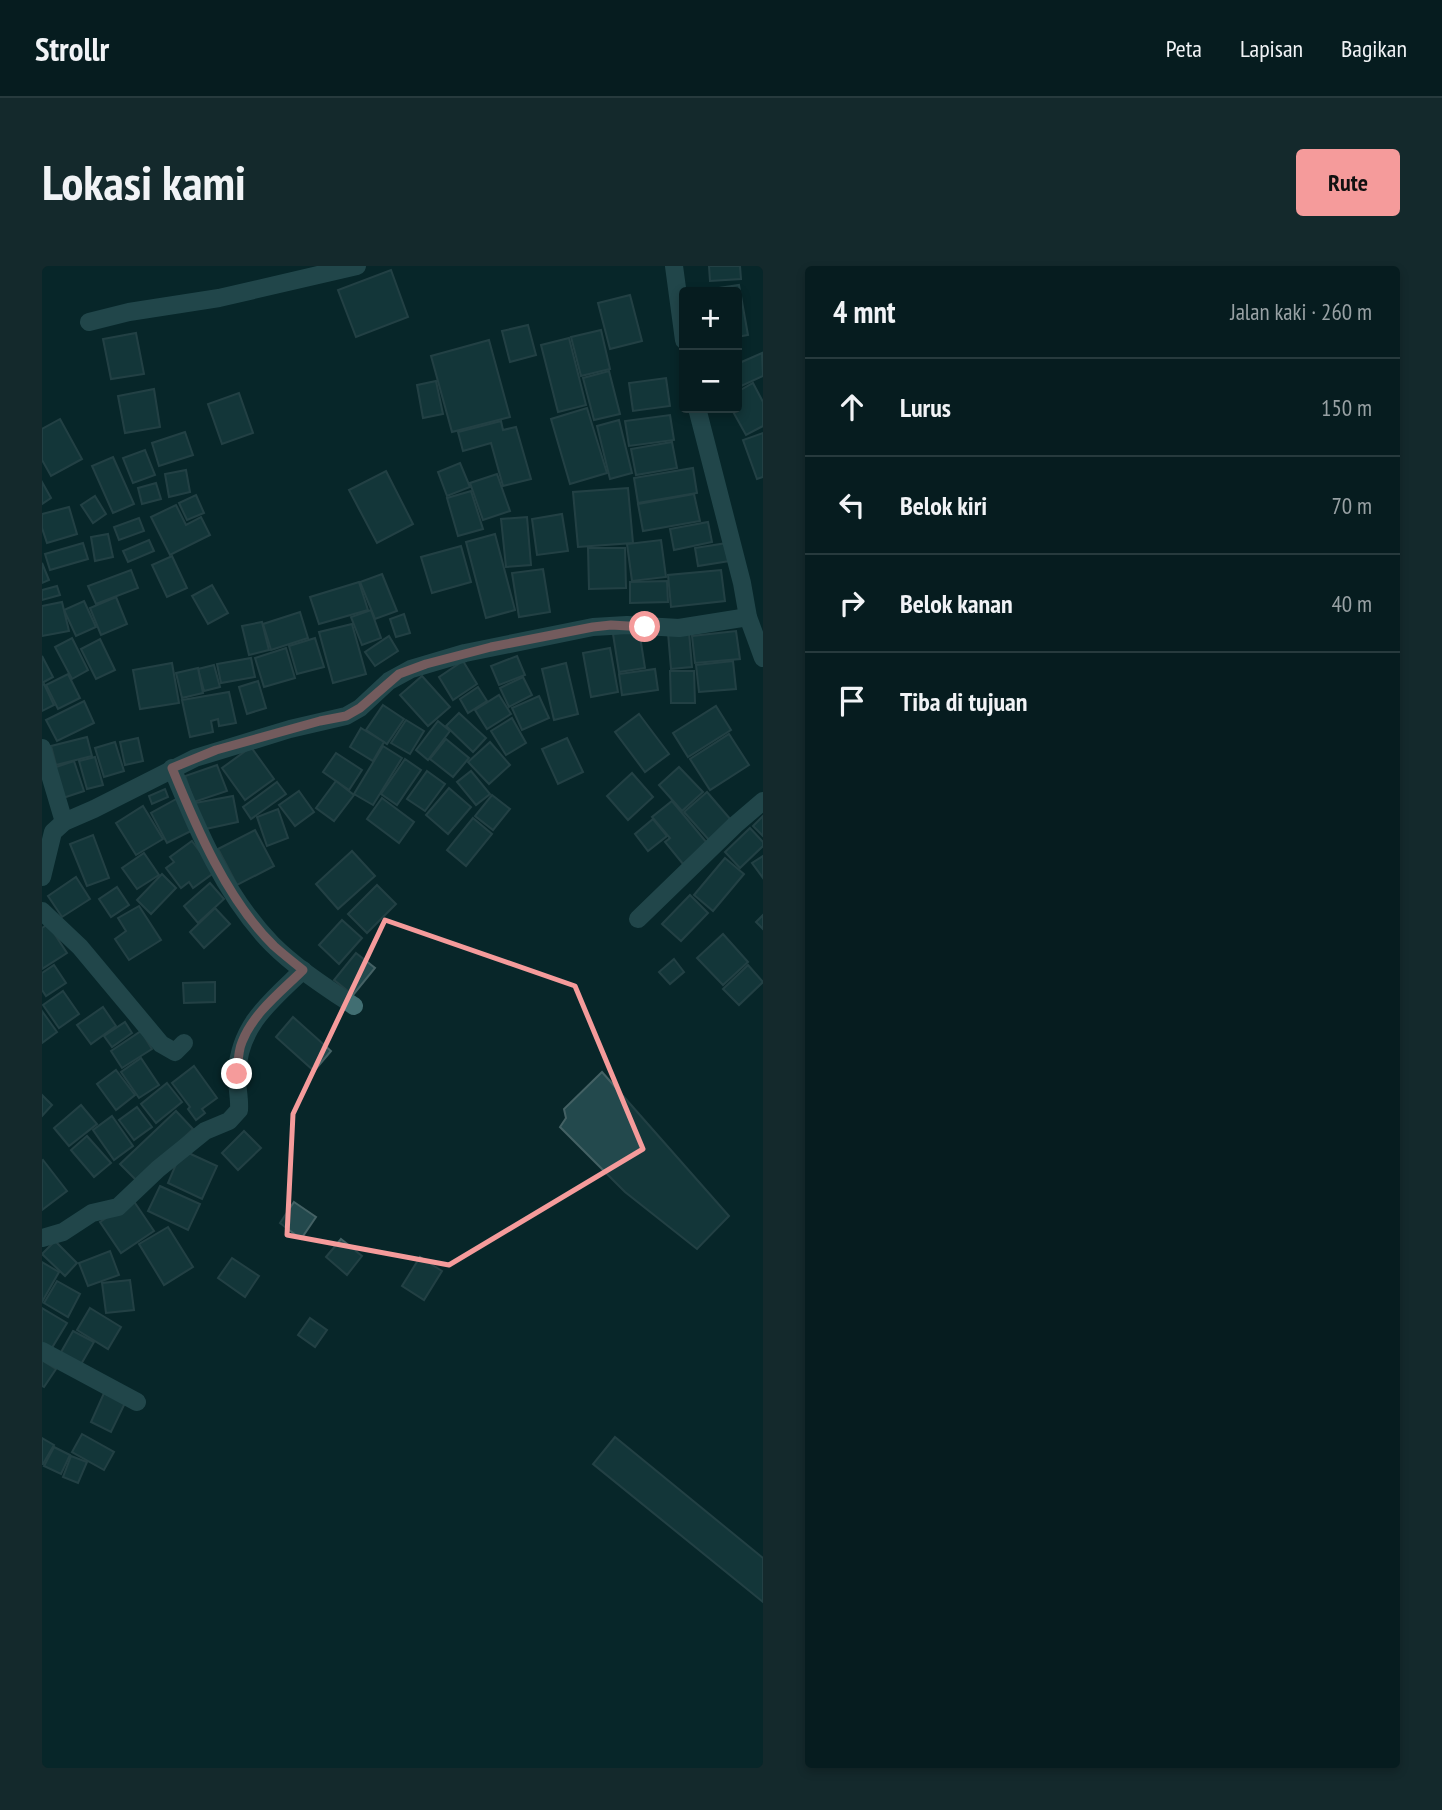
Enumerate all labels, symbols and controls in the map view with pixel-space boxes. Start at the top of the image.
text: Strollr [35,27,109,70]
text: Peta [1166,33,1202,64]
text: Lapisan [1240,33,1303,64]
text: Bagikan [1341,33,1407,64]
button: Rute [1296,149,1400,216]
text: Lokasi kami [42,150,246,214]
map controls [679,287,742,413]
button: + [679,287,742,350]
text: 4 mnt [833,292,896,331]
text: Jalan kaki · 260 m [1230,297,1372,326]
button: − [679,350,742,413]
icon: ahead [833,388,871,426]
text: Lurus [900,391,951,424]
text: 150 m [1321,393,1372,422]
icon: left [833,486,871,524]
text: Belok kiri [900,489,987,522]
text: 70 m [1331,491,1372,520]
icon: right [833,584,871,622]
text: Belok kanan [900,587,1013,620]
text: 40 m [1331,589,1372,618]
route start [629,611,660,642]
icon: arrive [833,682,871,720]
text: Tiba di tujuan [900,685,1028,718]
route end [221,1058,252,1089]

